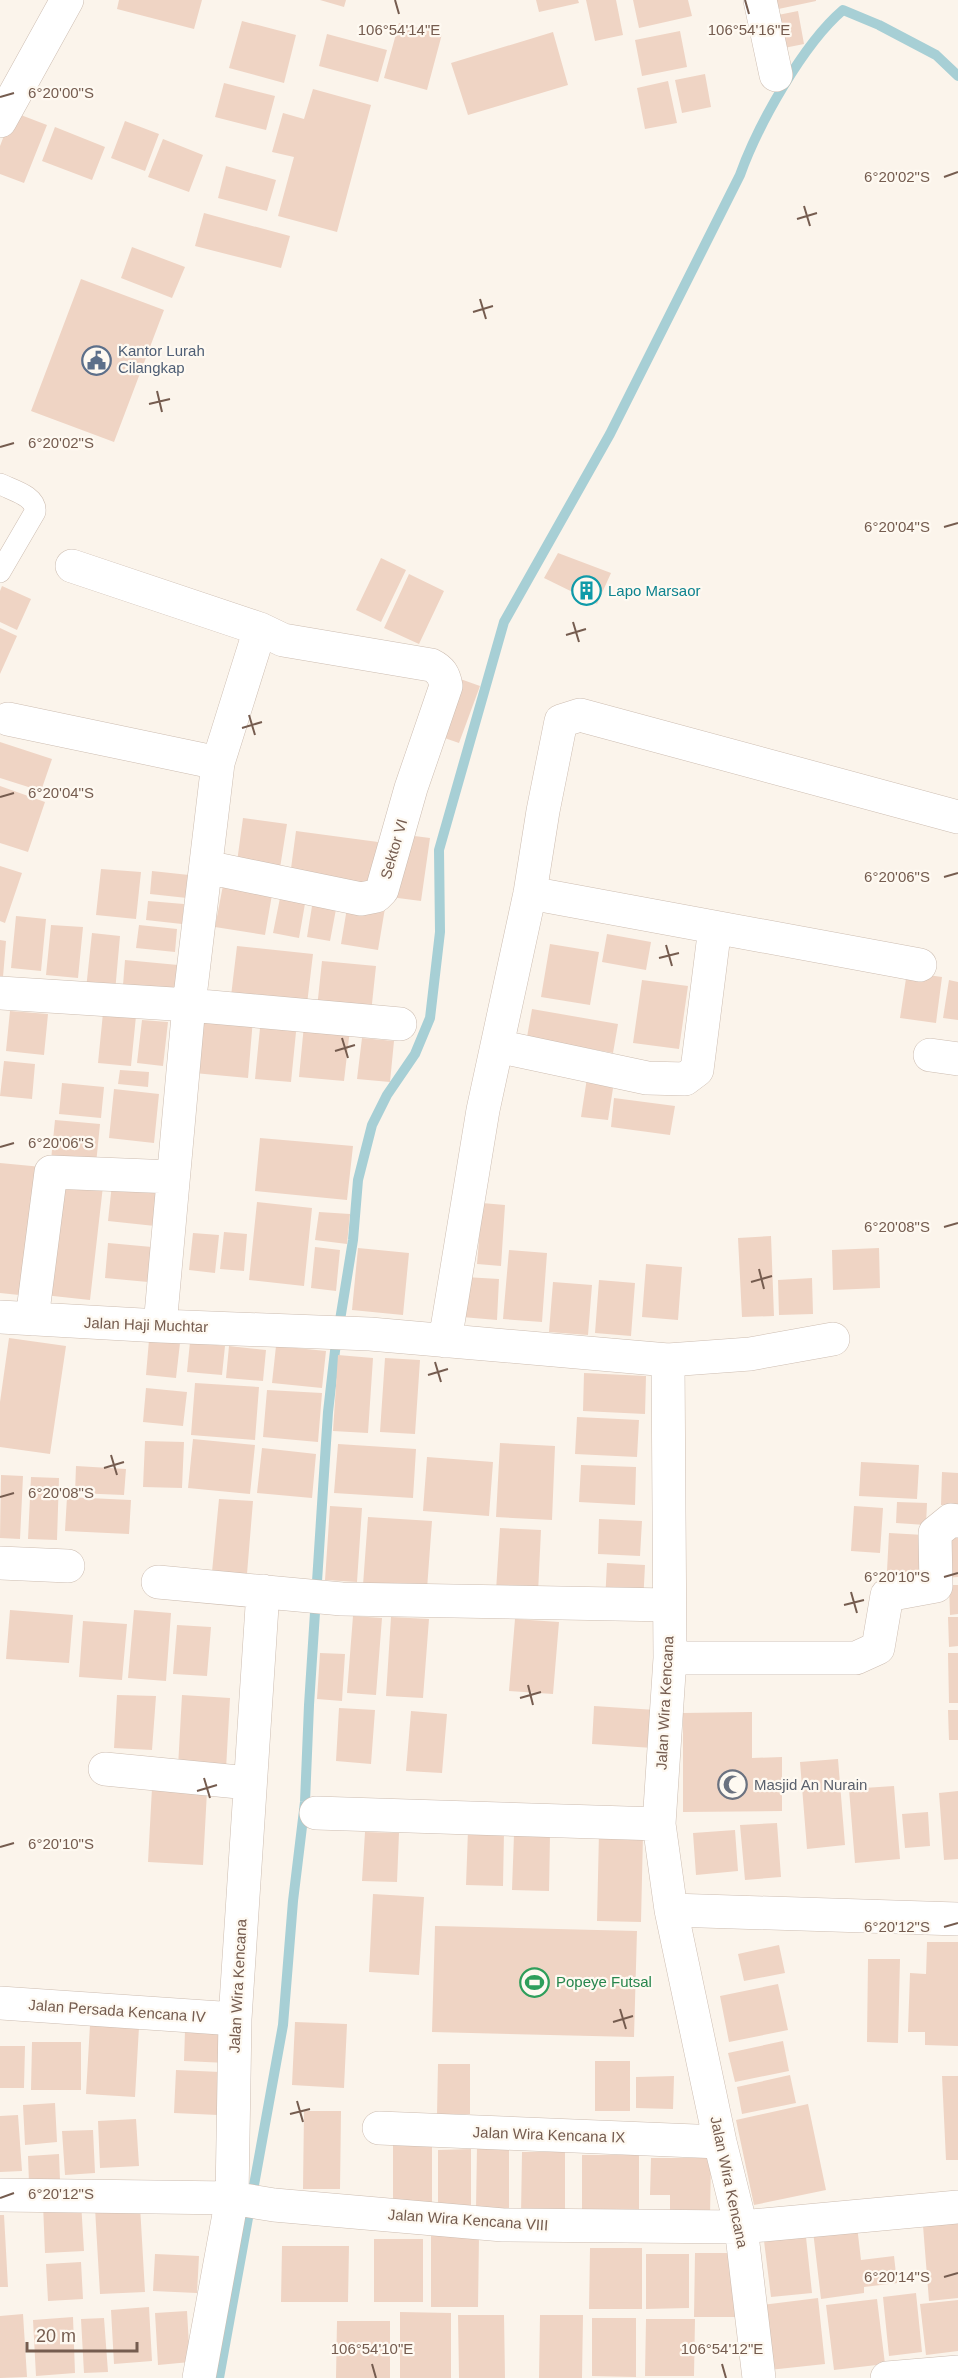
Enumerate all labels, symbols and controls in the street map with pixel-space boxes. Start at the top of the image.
text: 106°54'14"E [358,21,440,38]
text: 106°54'16"E [708,21,790,38]
text: 6°20'00"S [28,84,94,101]
text: 6°20'02"S [864,168,930,185]
place label: Kantor Lurah Cilangkap [118,342,205,376]
public building icon: Kantor Lurah Cilangkap [81,344,113,376]
text: 6°20'02"S [28,434,94,451]
text: 6°20'04"S [864,518,930,535]
building icon: Lapo Marsaor [571,575,603,607]
place label: Lapo Marsaor [608,582,701,599]
text: 6°20'04"S [28,784,94,801]
street label: Sektor VI [377,817,410,881]
text: 6°20'06"S [864,868,930,885]
text: 6°20'06"S [28,1134,94,1151]
text: 6°20'08"S [864,1218,930,1235]
street label: Jalan Haji Muchtar [84,1314,208,1335]
text: 6°20'08"S [28,1484,94,1501]
text: 6°20'10"S [864,1568,930,1585]
street label: Jalan Wira Kencana [652,1635,677,1770]
mosque icon: Masjid An Nurain [717,1769,749,1801]
place label: Masjid An Nurain [754,1776,867,1793]
text: 6°20'10"S [28,1835,94,1852]
street label: Jalan Wira Kencana [225,1918,250,2053]
text: 6°20'12"S [864,1918,930,1935]
sports icon: Popeye Futsal [519,1966,551,1998]
place label: Popeye Futsal [556,1973,652,1990]
street label: Jalan Persada Kencana IV [28,1996,206,2025]
street label: Jalan Wira Kencana [707,2114,752,2250]
street label: Jalan Wira Kencana IX [472,2123,626,2146]
text: 6°20'12"S [28,2185,94,2202]
street label: Jalan Wira Kencana VIII [387,2205,549,2234]
text: 6°20'14"S [864,2268,930,2285]
scale bar [27,2315,136,2353]
text: 20 m [36,2326,76,2346]
text: 106°54'10"E [331,2340,413,2357]
text: 106°54'12"E [681,2340,763,2357]

